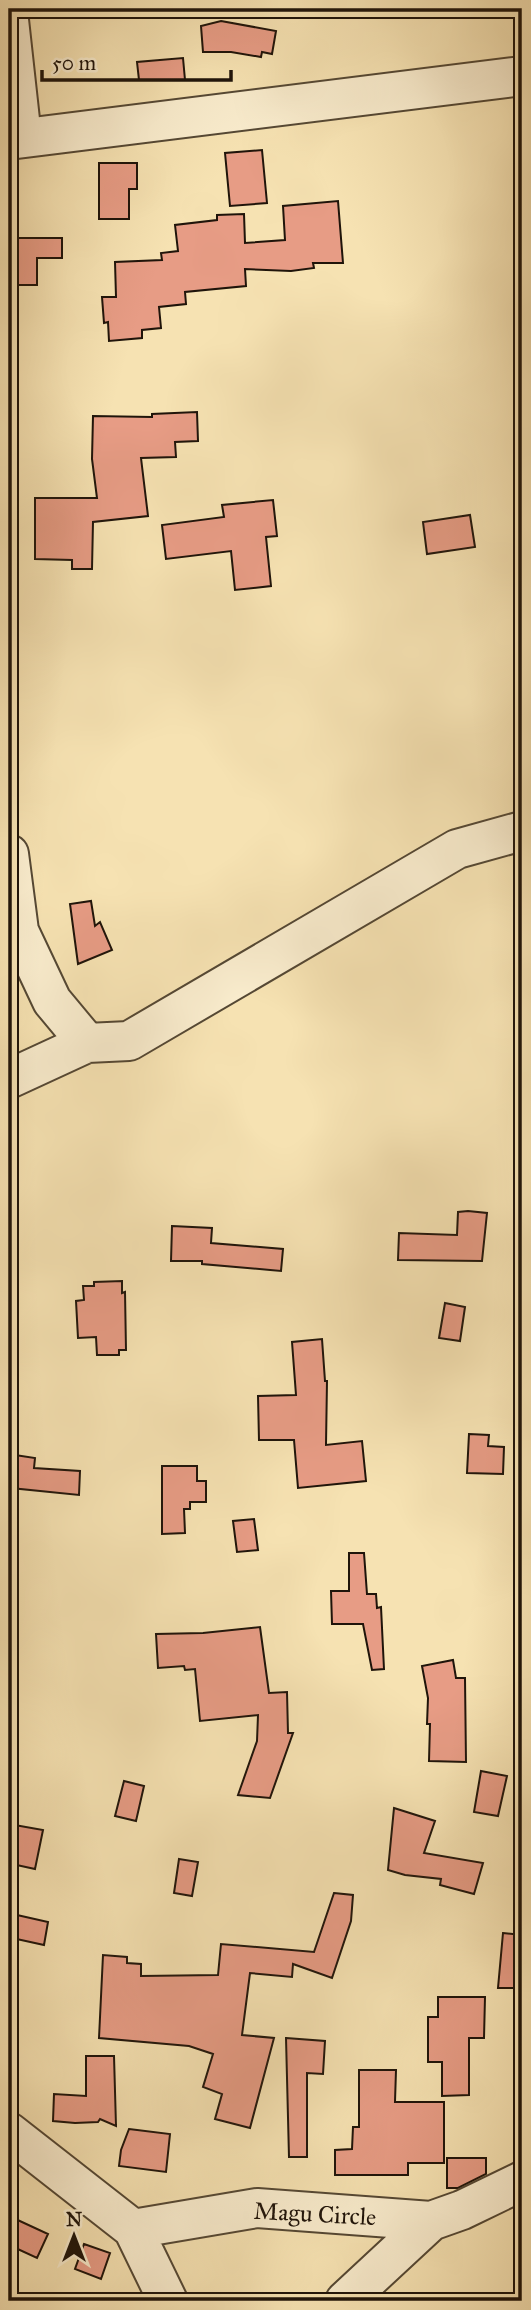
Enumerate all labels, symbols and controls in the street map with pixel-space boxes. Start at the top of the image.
scale bar [42,38,231,82]
text: 50 m [52,50,97,76]
street label: Magu Circle [253,2196,377,2232]
north arrow [38,2202,108,2272]
text: N [66,2208,82,2231]

